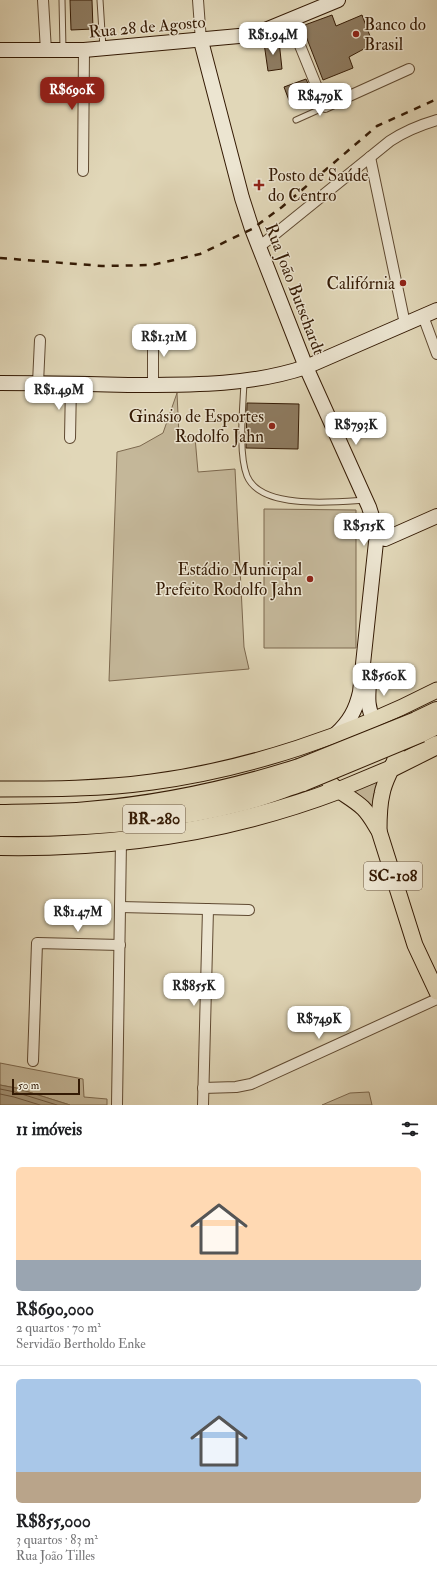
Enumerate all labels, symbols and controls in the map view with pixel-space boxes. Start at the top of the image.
street label: Rua 28 de Agosto [88,11,206,43]
place label: Banco do Brasil [364,14,426,55]
pin: R$1.94M [236,22,310,56]
text: R$1.94M [248,27,298,43]
marker: Banco do Brasil [351,29,361,39]
pin: R$690K [39,77,105,111]
text: R$690K [49,82,95,98]
pin: R$479K [287,83,353,117]
text: R$479K [297,88,343,104]
place label: Posto de Saúde do Centro [268,165,368,206]
marker: Posto de Saúde do Centro [253,179,265,191]
street label: Rua João Butschardt [259,220,330,358]
place label: Califórnia [327,273,396,294]
marker: Califórnia [398,278,408,288]
pin: R$1.31M [127,324,201,358]
text: R$1.31M [141,329,187,345]
pin: R$1.49M [22,377,96,411]
text: R$1.49M [34,382,84,398]
place label: Ginásio de Esportes Rodolfo Jahn [129,406,264,448]
pin: R$793K [323,412,389,446]
text: R$793K [334,417,378,433]
marker: Ginásio de Esportes Rodolfo Jahn [267,421,277,431]
pin: R$515K [331,513,397,547]
text: R$515K [343,518,385,534]
place label: Estádio Municipal Prefeito Rodolfo Jahn [155,559,303,601]
marker: Estádio Municipal Prefeito Rodolfo Jahn [305,574,315,584]
pin: R$560K [351,663,417,697]
text: R$560K [362,668,406,684]
road number: BR-280 [123,805,185,833]
road number: SC-108 [364,862,422,890]
pin: R$1.47M [41,899,115,933]
text: R$1.47M [53,904,103,920]
pin: R$855K [161,973,227,1007]
text: R$855K [172,978,216,994]
pin: R$749K [286,1006,352,1040]
text: R$749K [296,1011,342,1027]
scale bar [12,1077,80,1096]
text: 50 m [18,1079,39,1092]
icon: filters [399,1118,421,1140]
text: 11 imóveis [16,1119,82,1140]
icon: home [183,1193,255,1265]
text: R$690,000 [16,1299,94,1320]
text: 2 quartos · 70 m² [16,1320,101,1336]
text: Servidão Bertholdo Enke [16,1336,146,1352]
icon: home [183,1405,255,1477]
text: R$855,000 [16,1511,91,1532]
text: 3 quartos · 83 m² [16,1532,98,1548]
text: Rua João Tilles [16,1548,95,1564]

